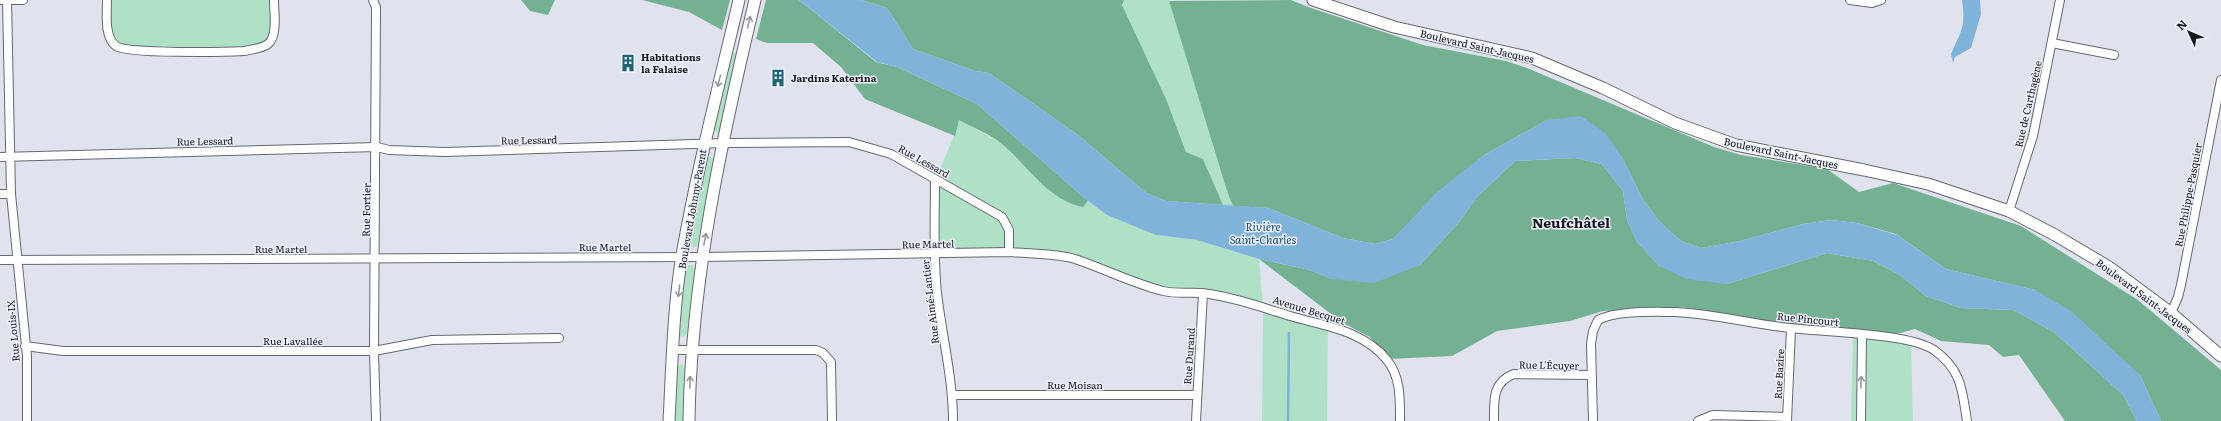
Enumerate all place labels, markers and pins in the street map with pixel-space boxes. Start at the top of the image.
place label: Habitations la Falaise [641,49,701,76]
building icon: Habitations la Falaise [618,53,638,73]
building icon: Jardins Katerina [768,68,788,88]
place label: Jardins Katerina [791,70,877,85]

